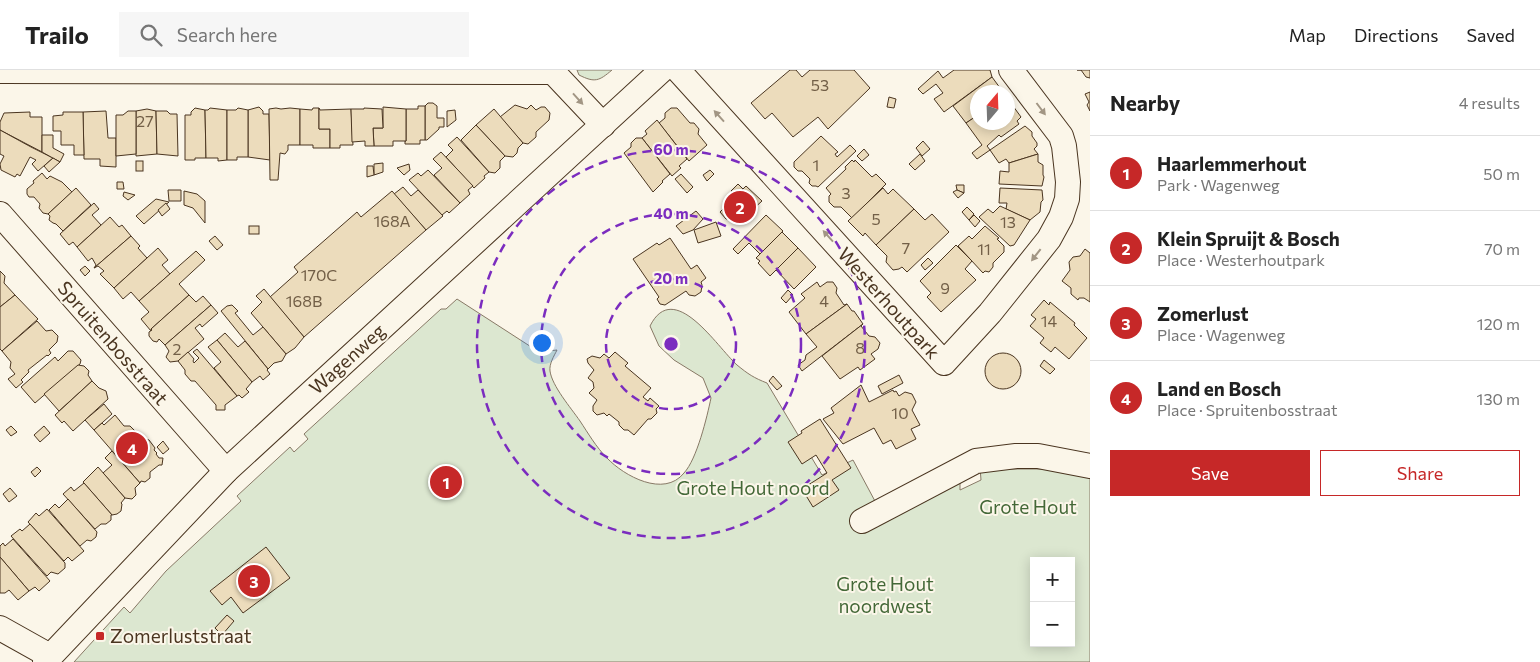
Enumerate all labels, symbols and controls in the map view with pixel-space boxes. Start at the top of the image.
search box [119,12,469,57]
text: Trailo [25,20,89,49]
icon: search [137,21,165,49]
text: Search here [177,23,277,46]
text: Map [1289,24,1326,46]
text: Directions [1354,24,1438,46]
text: Saved [1466,24,1515,46]
house number: 53 [811,75,829,94]
north arrow [970,85,1015,130]
text: Nearby [1110,90,1180,115]
one-way arrow [572,92,584,104]
text: 4 results [1459,93,1520,112]
one-way arrow [1036,102,1046,116]
house number: 27 [136,111,154,130]
one-way arrow [713,111,725,123]
text: 60 m [653,140,689,158]
text: Haarlemmerhout [1157,152,1307,175]
house number: 1 [813,155,819,174]
text: 1 [1122,164,1130,183]
text: 50 m [1483,164,1520,183]
text: Park · Wagenweg [1157,175,1280,194]
house number: 3 [841,183,851,202]
pin: 2 [724,188,756,226]
text: 40 m [653,204,689,222]
house number: 5 [871,209,881,228]
house number: 168A [374,211,410,230]
house number: 13 [1000,212,1016,231]
text: Klein Spruijt & Bosch [1157,227,1340,250]
one-way arrow [823,230,834,243]
house number: 7 [902,238,910,257]
house number: 11 [977,239,991,258]
text: 2 [1121,239,1131,258]
text: 70 m [1484,239,1520,258]
street label: Westerhoutpark [833,242,945,363]
one-way arrow [1031,248,1042,261]
text: Place · Westerhoutpark [1157,250,1325,269]
house number: 170C [301,265,337,284]
text: 20 m [654,269,688,287]
street label: Spruitenbosstraat [53,276,174,409]
house number: 9 [940,278,950,297]
house number: 168B [286,291,322,310]
house number: 4 [819,291,829,310]
text: Zomerlust [1157,302,1249,325]
house number: 14 [1041,311,1058,330]
text: 3 [1121,314,1131,333]
text: 120 m [1477,314,1520,333]
street label: Wagenweg [304,319,389,399]
text: Place · Wagenweg [1157,325,1285,344]
your location [529,330,555,356]
centre of rings [662,335,680,353]
house number: 8 [855,338,865,357]
house number: 2 [173,339,182,358]
text: Land en Bosch [1157,377,1281,400]
text: 4 [1121,389,1131,408]
text: 130 m [1477,389,1520,408]
text: Place · Spruitenbosstraat [1157,400,1338,419]
house number: 10 [891,403,909,422]
pin: 4 [116,429,148,467]
button: Save [1110,450,1310,496]
button: Share [1320,450,1520,496]
pin: 1 [430,463,462,501]
park label: Grote Hout noord [676,476,830,499]
park label: Grote Hout [979,495,1077,518]
map controls [1030,557,1075,647]
button: + [1030,557,1075,602]
pin: 3 [238,562,270,600]
park label: Grote Hout noordwest [836,572,934,617]
button: − [1030,602,1075,647]
place label: Zomerluststraat [110,624,252,647]
marker: Zomerluststraat [94,630,106,642]

